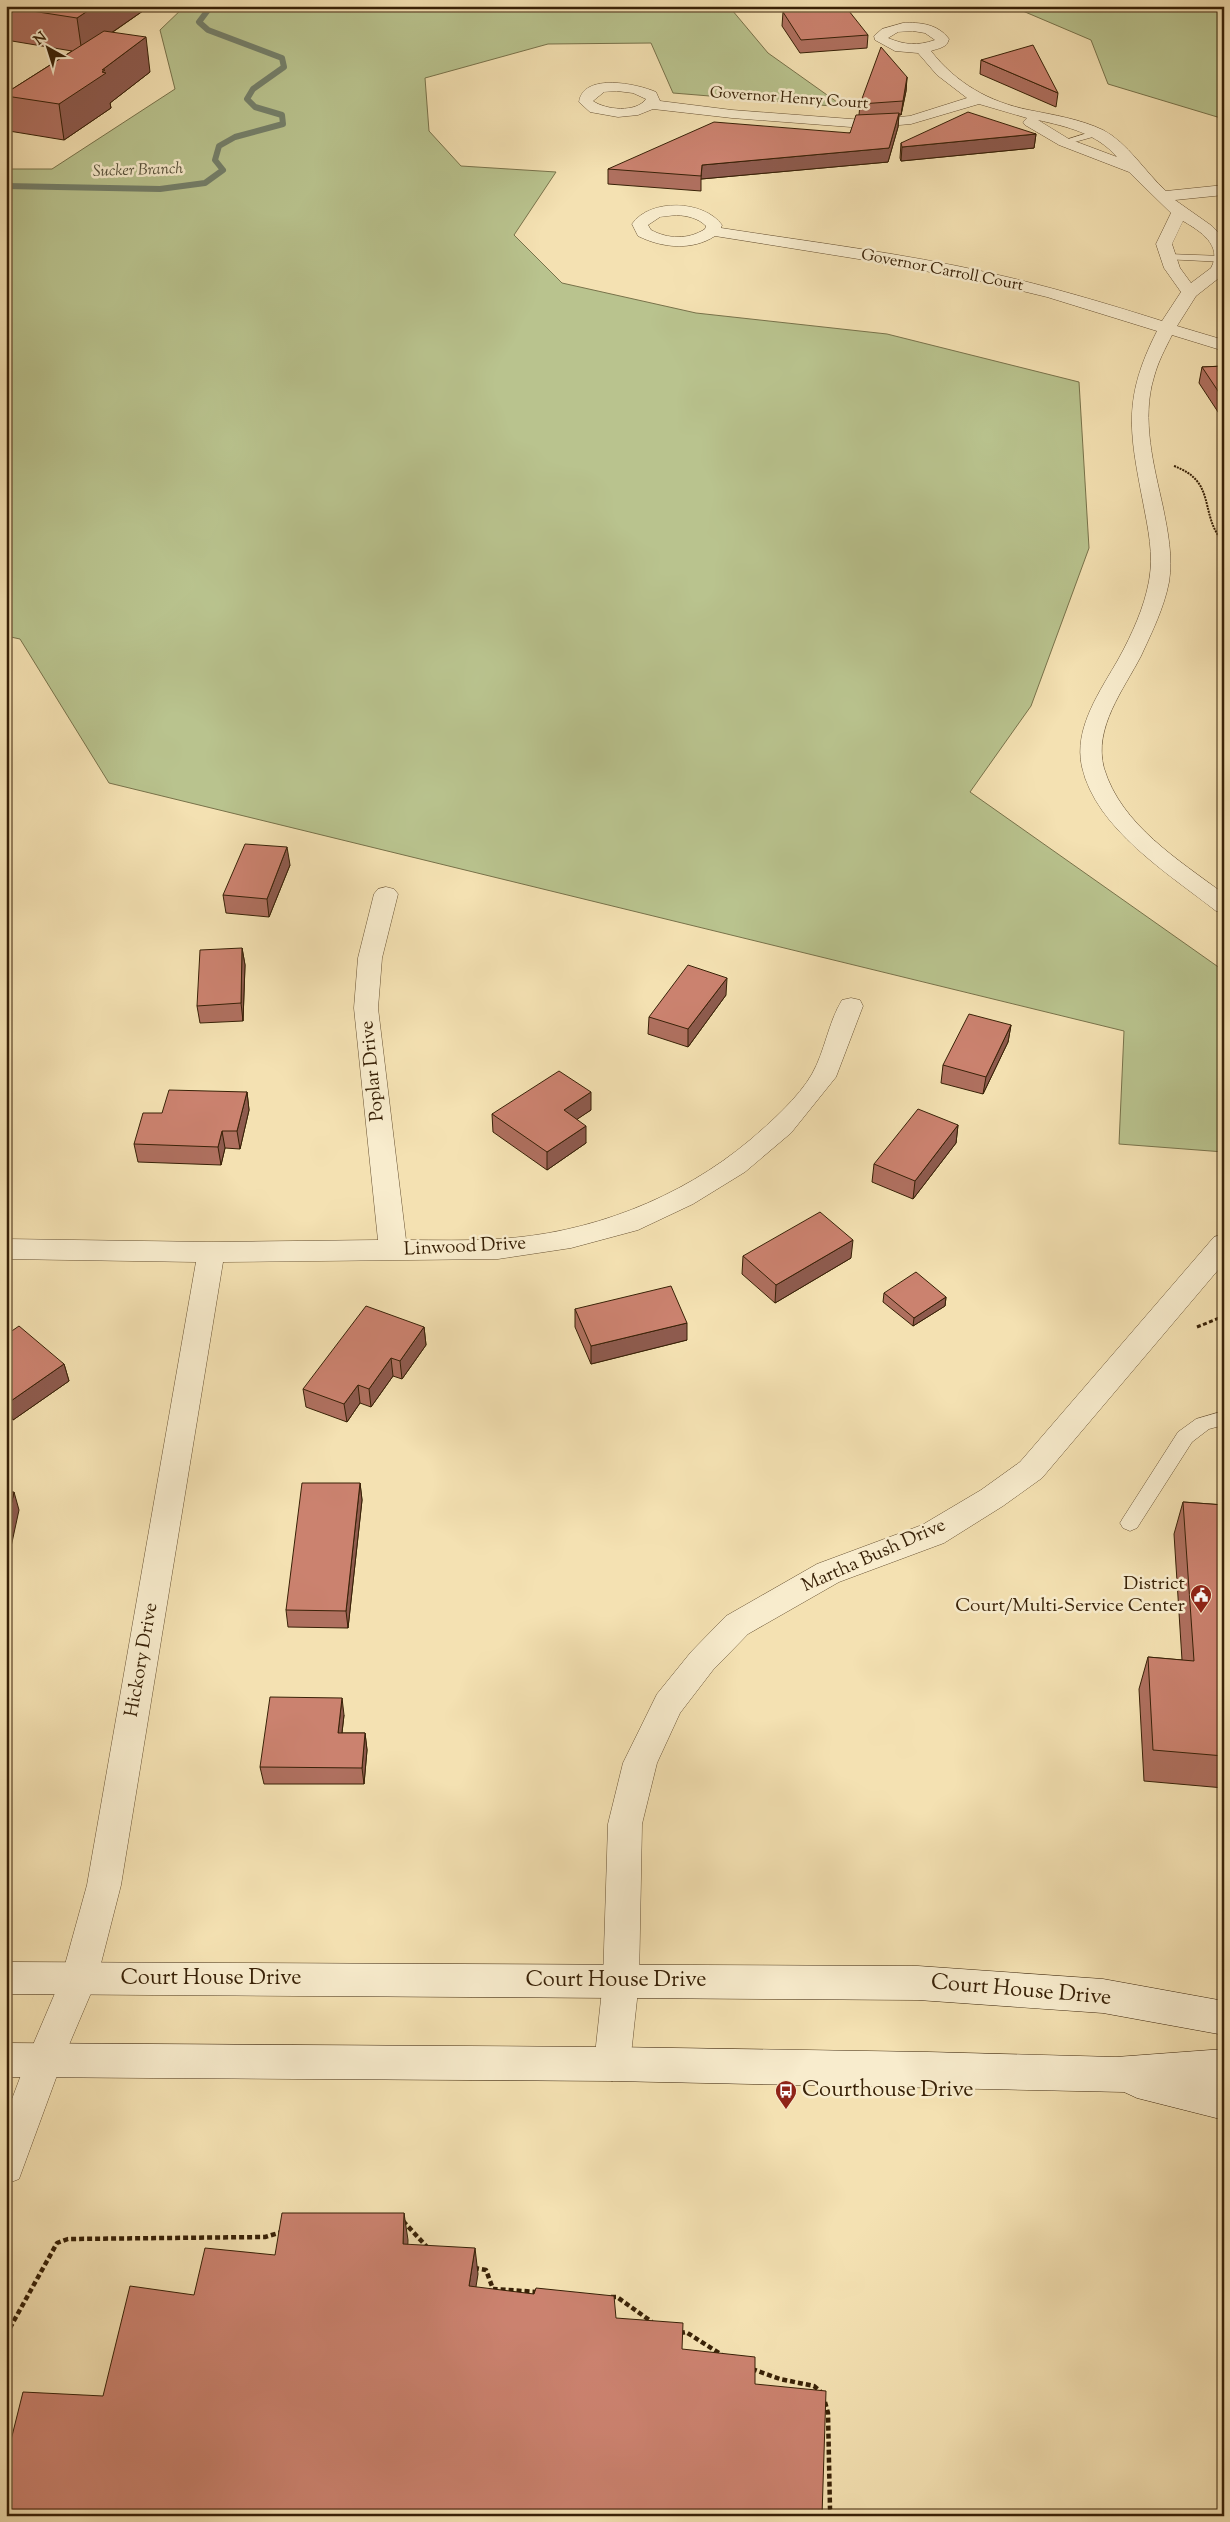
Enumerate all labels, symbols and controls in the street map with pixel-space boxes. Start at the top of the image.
north arrow [22,22,72,72]
text: N [30,28,52,51]
street label: Governor Henry Court [709,82,870,116]
water label: Sucker Branch [92,158,184,184]
street label: Governor Carroll Court [859,244,1026,298]
street label: Poplar Drive [354,1019,392,1123]
street label: Linwood Drive [403,1230,527,1264]
street label: Martha Bush Drive [798,1512,950,1600]
place label: District Court/Multi-Service Center [955,1571,1186,1620]
public building icon: District Court/Multi-Service Center [1189,1583,1213,1614]
street label: Hickory Drive [119,1601,165,1719]
street label: Court House Drive [121,1963,301,1995]
street label: Court House Drive [526,1965,706,1997]
street label: Court House Drive [929,1967,1113,2015]
place label: Courthouse Drive [802,2075,974,2107]
bus stop icon: Courthouse Drive [774,2079,798,2110]

